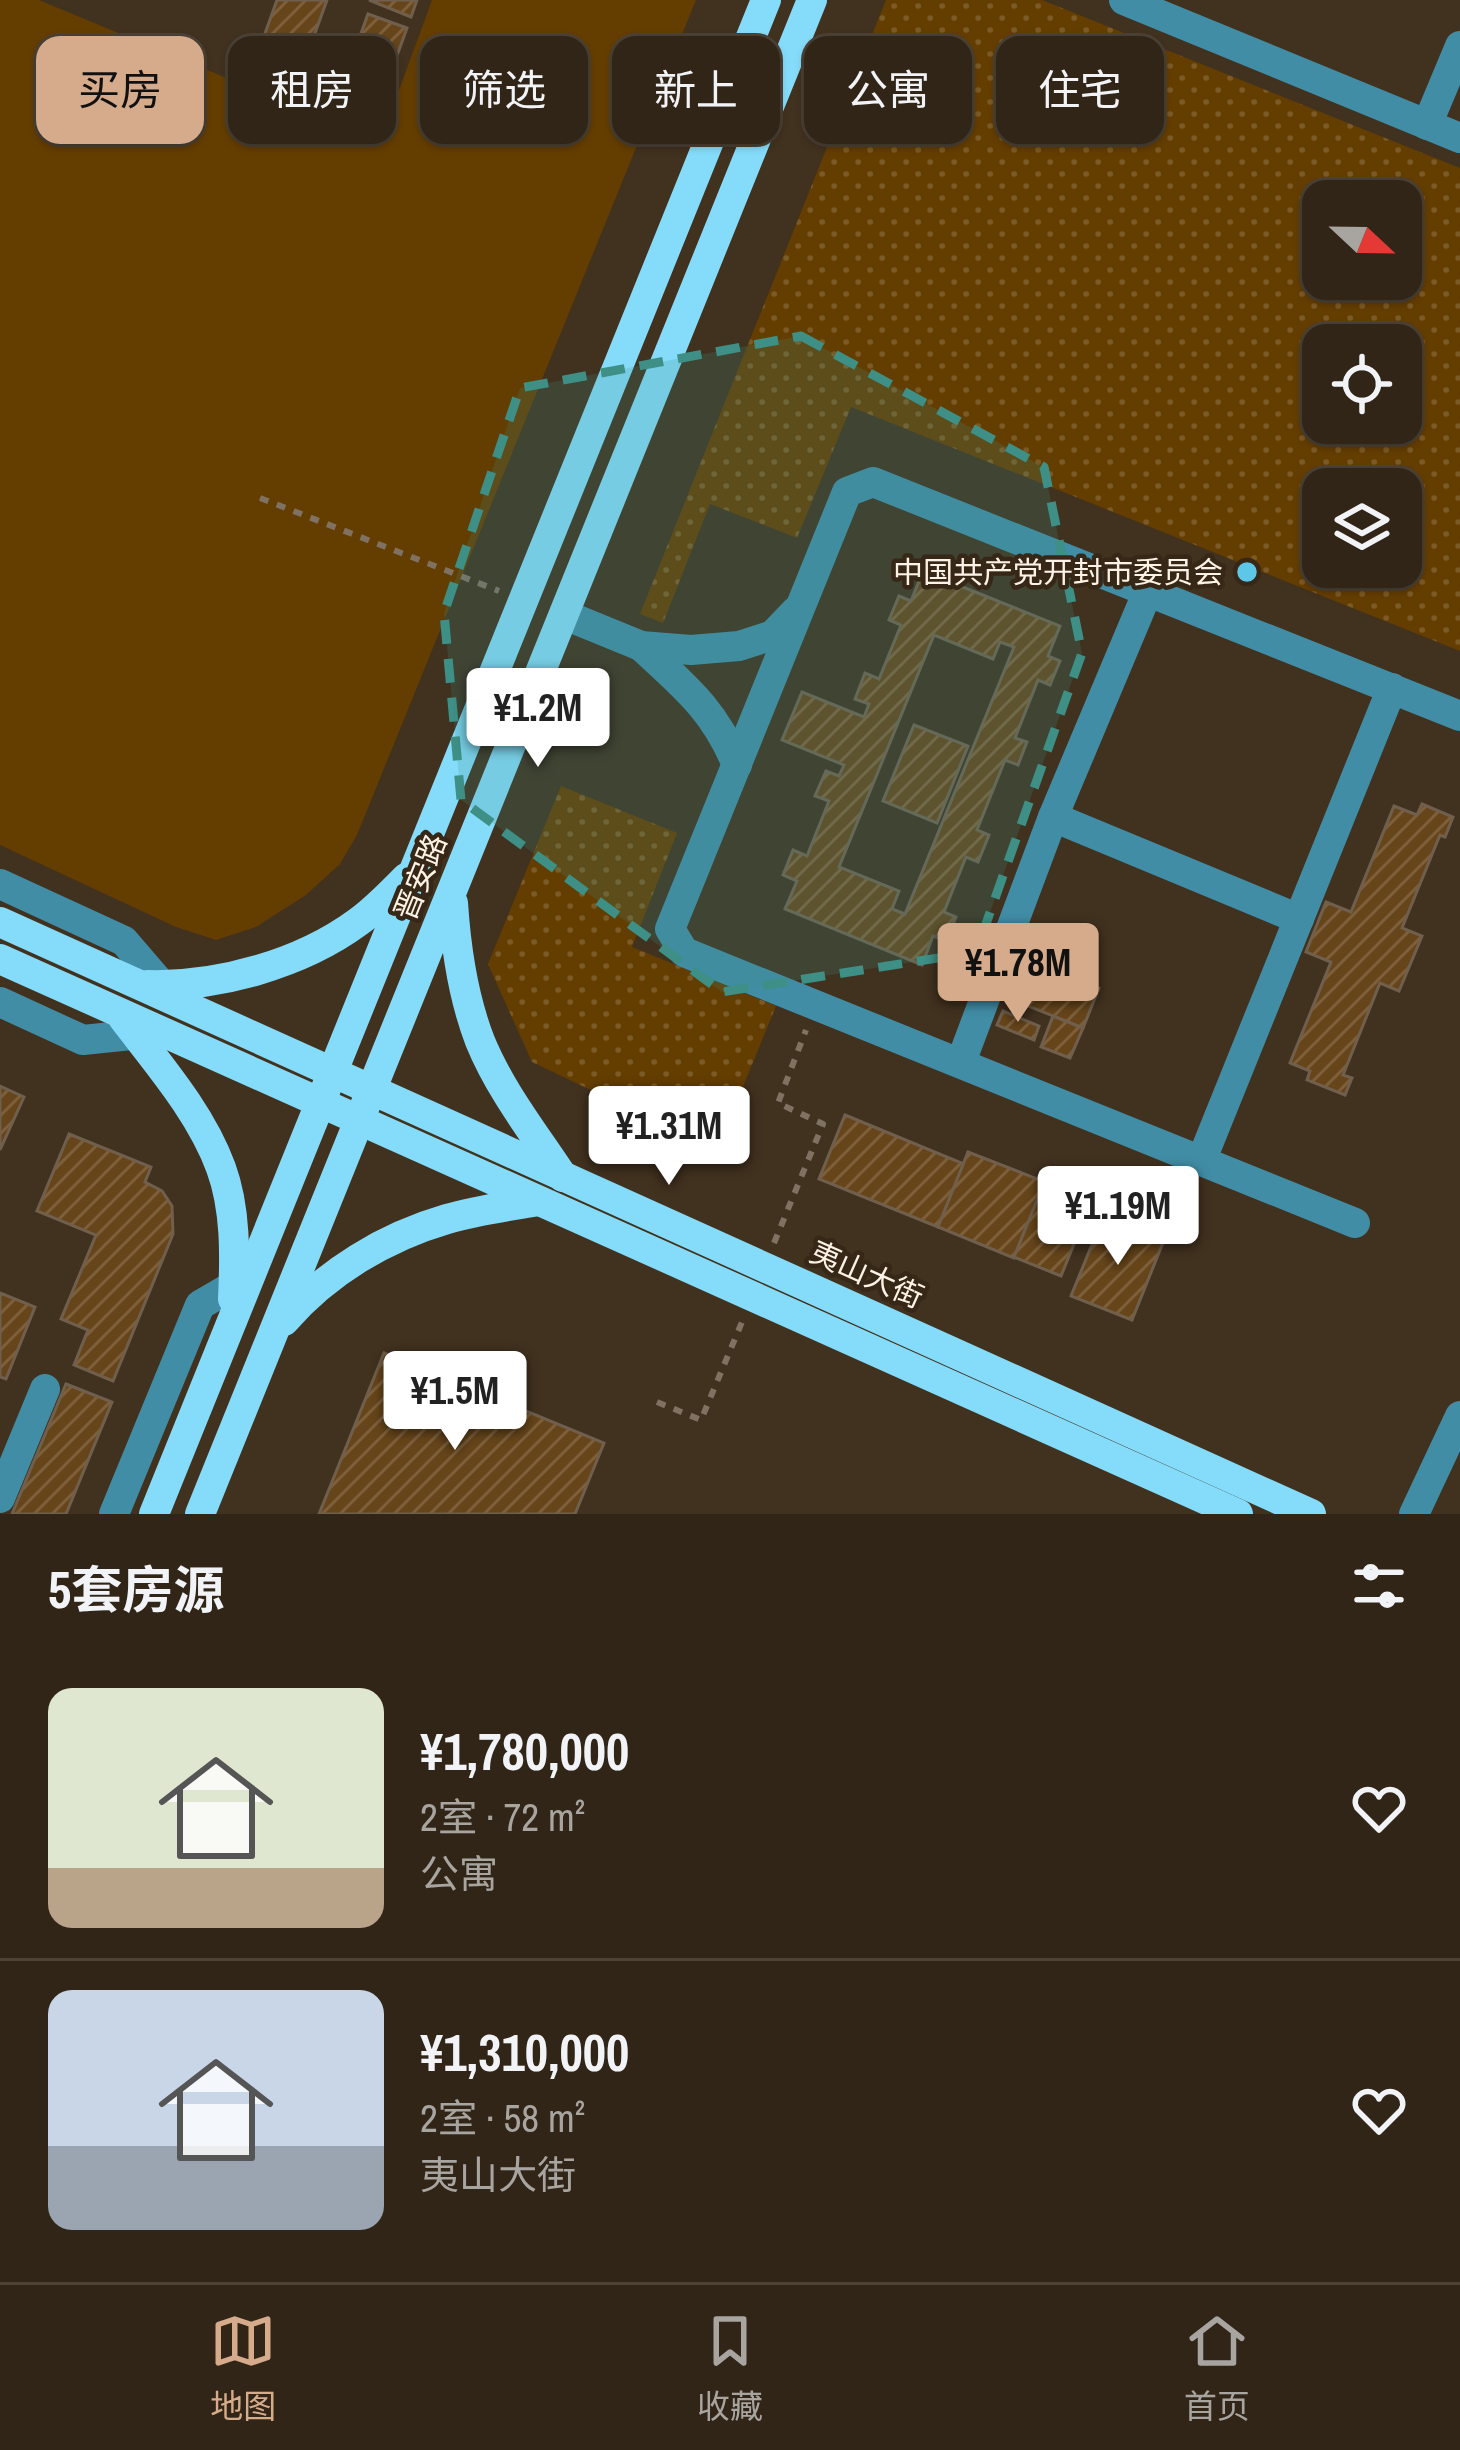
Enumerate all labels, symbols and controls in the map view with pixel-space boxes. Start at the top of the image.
chip: 买房 [36,36,204,144]
chip: 租房 [228,36,396,144]
chip: 筛选 [420,36,588,144]
chip: 新上 [612,36,780,144]
chip: 公寓 [804,36,972,144]
chip: 住宅 [996,36,1164,144]
north arrow [1302,180,1422,300]
map controls [1302,180,1422,588]
button: locate [1302,324,1422,444]
button: layers [1302,468,1422,588]
place label: 中国共产党开封市委员会 [893,552,1223,592]
marker: 中国共产党开封市委员会 [1234,559,1260,585]
pin: ¥1.2M [454,668,622,770]
text: ¥1.2M [494,681,582,733]
street label: 晋安路 [385,828,455,926]
pin: ¥1.78M [920,923,1116,1025]
text: ¥1.78M [965,936,1071,988]
pin: ¥1.31M [571,1086,767,1188]
text: ¥1.31M [616,1099,722,1151]
pin: ¥1.19M [1020,1166,1216,1268]
text: ¥1.19M [1065,1179,1171,1231]
street label: 夷山大街 [804,1231,930,1317]
pin: ¥1.5M [371,1351,539,1453]
text: ¥1.5M [411,1364,499,1416]
icon: filters [1346,1553,1412,1619]
text: 5套房源 [48,1555,224,1624]
text: ¥1,780,000 [420,1717,629,1786]
icon: home [144,1736,288,1880]
icon: heart [1346,1775,1412,1841]
text: 2室 · 72 m² [420,1791,585,1843]
text: 公寓 [420,1848,498,1900]
text: ¥1,310,000 [420,2018,629,2087]
icon: home [144,2038,288,2182]
icon: heart [1346,2077,1412,2143]
text: 2室 · 58 m² [420,2092,585,2144]
text: 夷山大街 [420,2149,576,2201]
tab: 地图 [210,2308,276,2428]
tab: 收藏 [697,2308,763,2428]
tab: 首页 [1184,2308,1250,2428]

